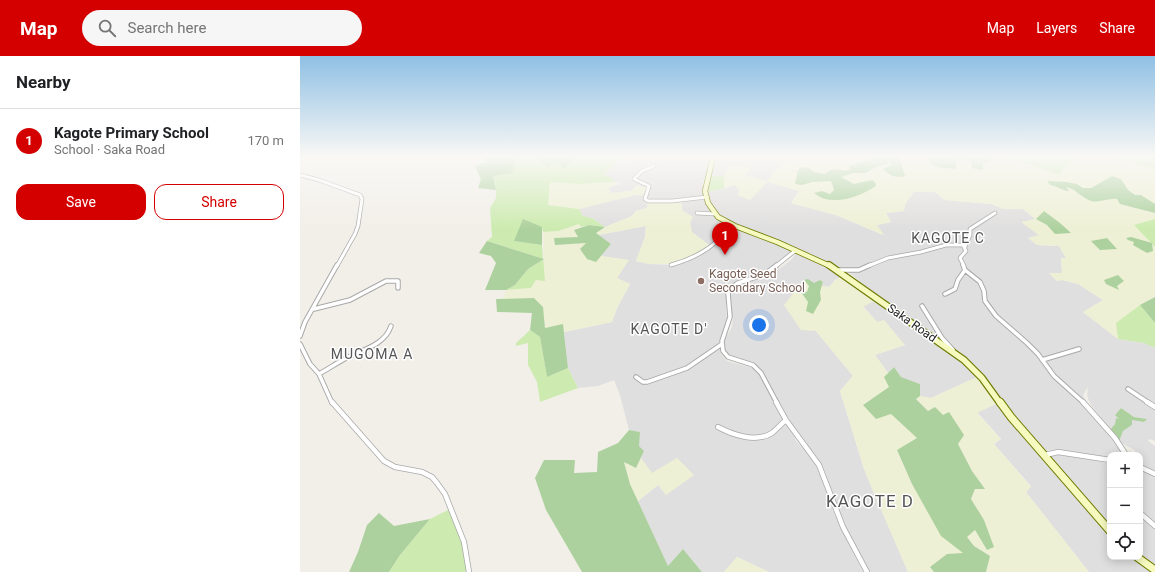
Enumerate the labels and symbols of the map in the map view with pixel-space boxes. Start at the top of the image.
pin: 1 [712,222,738,255]
district label: KAGOTE C [911,230,985,246]
place label: Kagote Seed Secondary School [709,267,805,295]
marker: Kagote Seed Secondary School [696,276,706,286]
street label: Saka Road [885,301,939,345]
your location [749,315,769,335]
district label: KAGOTE D' [630,321,708,337]
district label: MUGOMA A [331,346,413,362]
district label: KAGOTE D [826,491,914,511]

